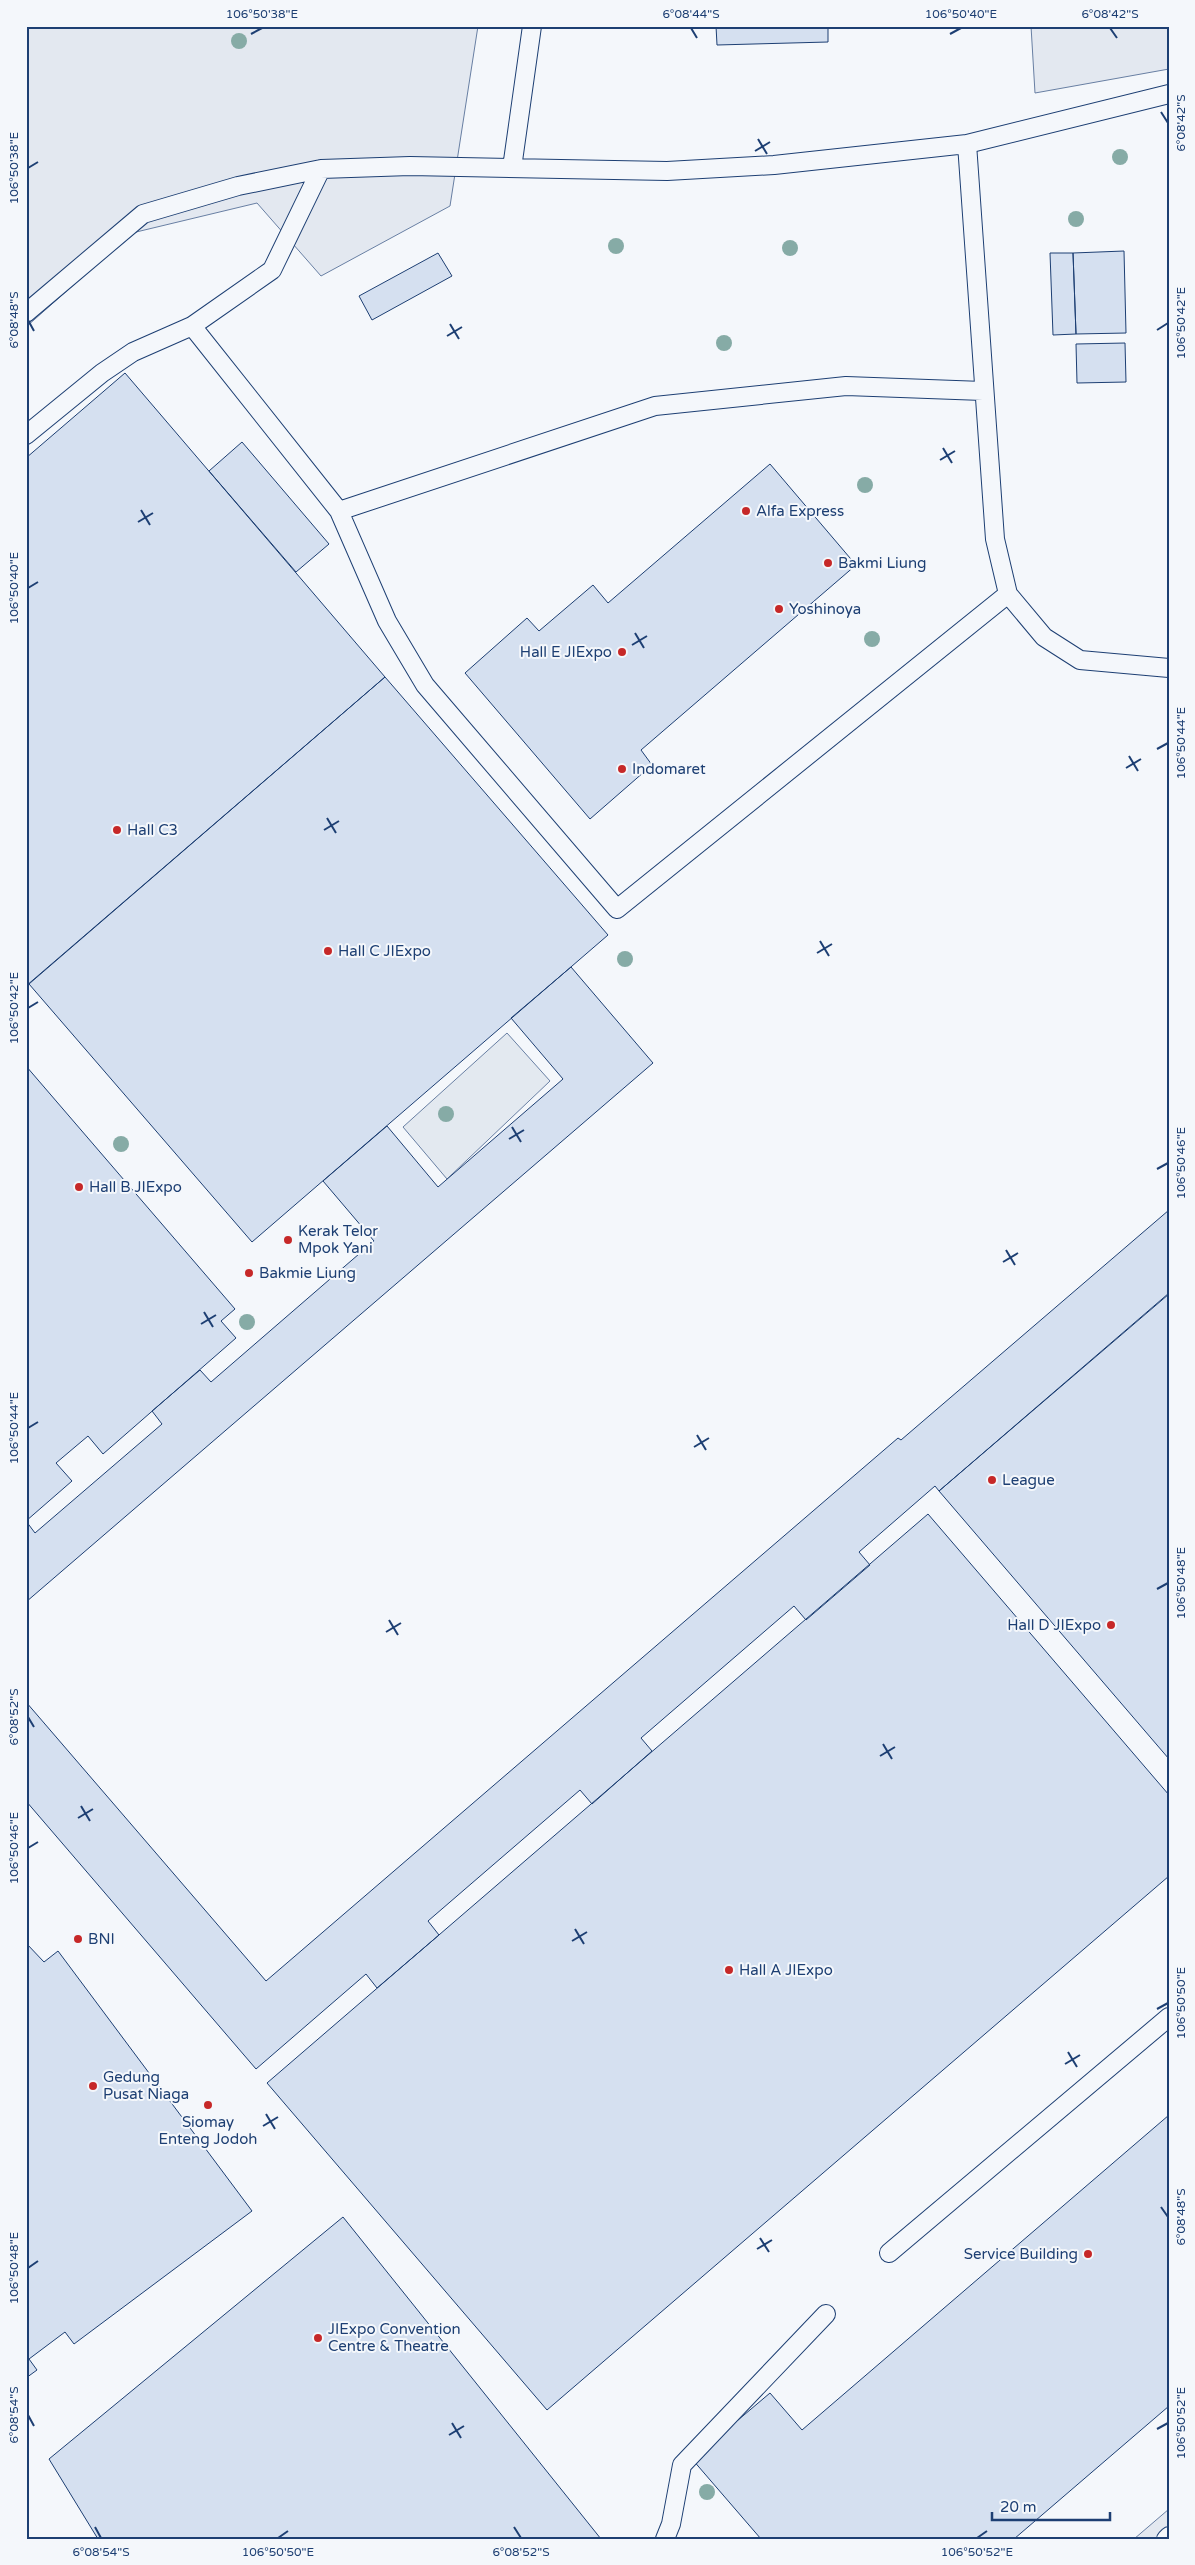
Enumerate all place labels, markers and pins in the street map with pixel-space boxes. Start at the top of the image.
place label: Alfa Express [756,502,844,520]
marker: Alfa Express [740,505,752,517]
place label: Bakmi Liung [838,554,927,572]
marker: Bakmi Liung [822,557,834,569]
place label: Yoshinoya [789,600,861,618]
marker: Yoshinoya [773,603,785,615]
place label: Hall E JIExpo [520,643,612,661]
marker: Hall E JIExpo [616,646,628,658]
place label: Indomaret [632,760,706,778]
marker: Indomaret [616,763,628,775]
place label: Hall C3 [127,821,178,839]
marker: Hall C3 [111,824,123,836]
place label: Hall C JIExpo [338,942,431,960]
marker: Hall C JIExpo [322,945,334,957]
place label: Hall B JIExpo [89,1178,182,1196]
marker: Hall B JIExpo [73,1181,85,1193]
place label: Kerak Telor Mpok Yani [298,1222,378,1257]
marker: Kerak Telor Mpok Yani [282,1234,294,1246]
place label: Bakmie Liung [259,1264,356,1282]
marker: Bakmie Liung [243,1267,255,1279]
place label: League [1002,1471,1055,1489]
marker: League [986,1474,998,1486]
place label: Hall D JIExpo [1007,1616,1101,1634]
marker: Hall D JIExpo [1105,1619,1117,1631]
place label: BNI [88,1930,115,1948]
marker: BNI [72,1933,84,1945]
place label: Hall A JIExpo [739,1961,833,1979]
marker: Hall A JIExpo [723,1964,735,1976]
place label: Gedung Pusat Niaga [103,2068,189,2103]
marker: Gedung Pusat Niaga [87,2080,99,2092]
marker: Siomay Enteng Jodoh [202,2099,214,2111]
place label: Siomay Enteng Jodoh [159,2113,257,2148]
place label: Service Building [964,2245,1078,2263]
marker: Service Building [1082,2248,1094,2260]
place label: JIExpo Convention Centre & Theatre [328,2320,461,2355]
marker: JIExpo Convention Centre & Theatre [312,2332,324,2344]

